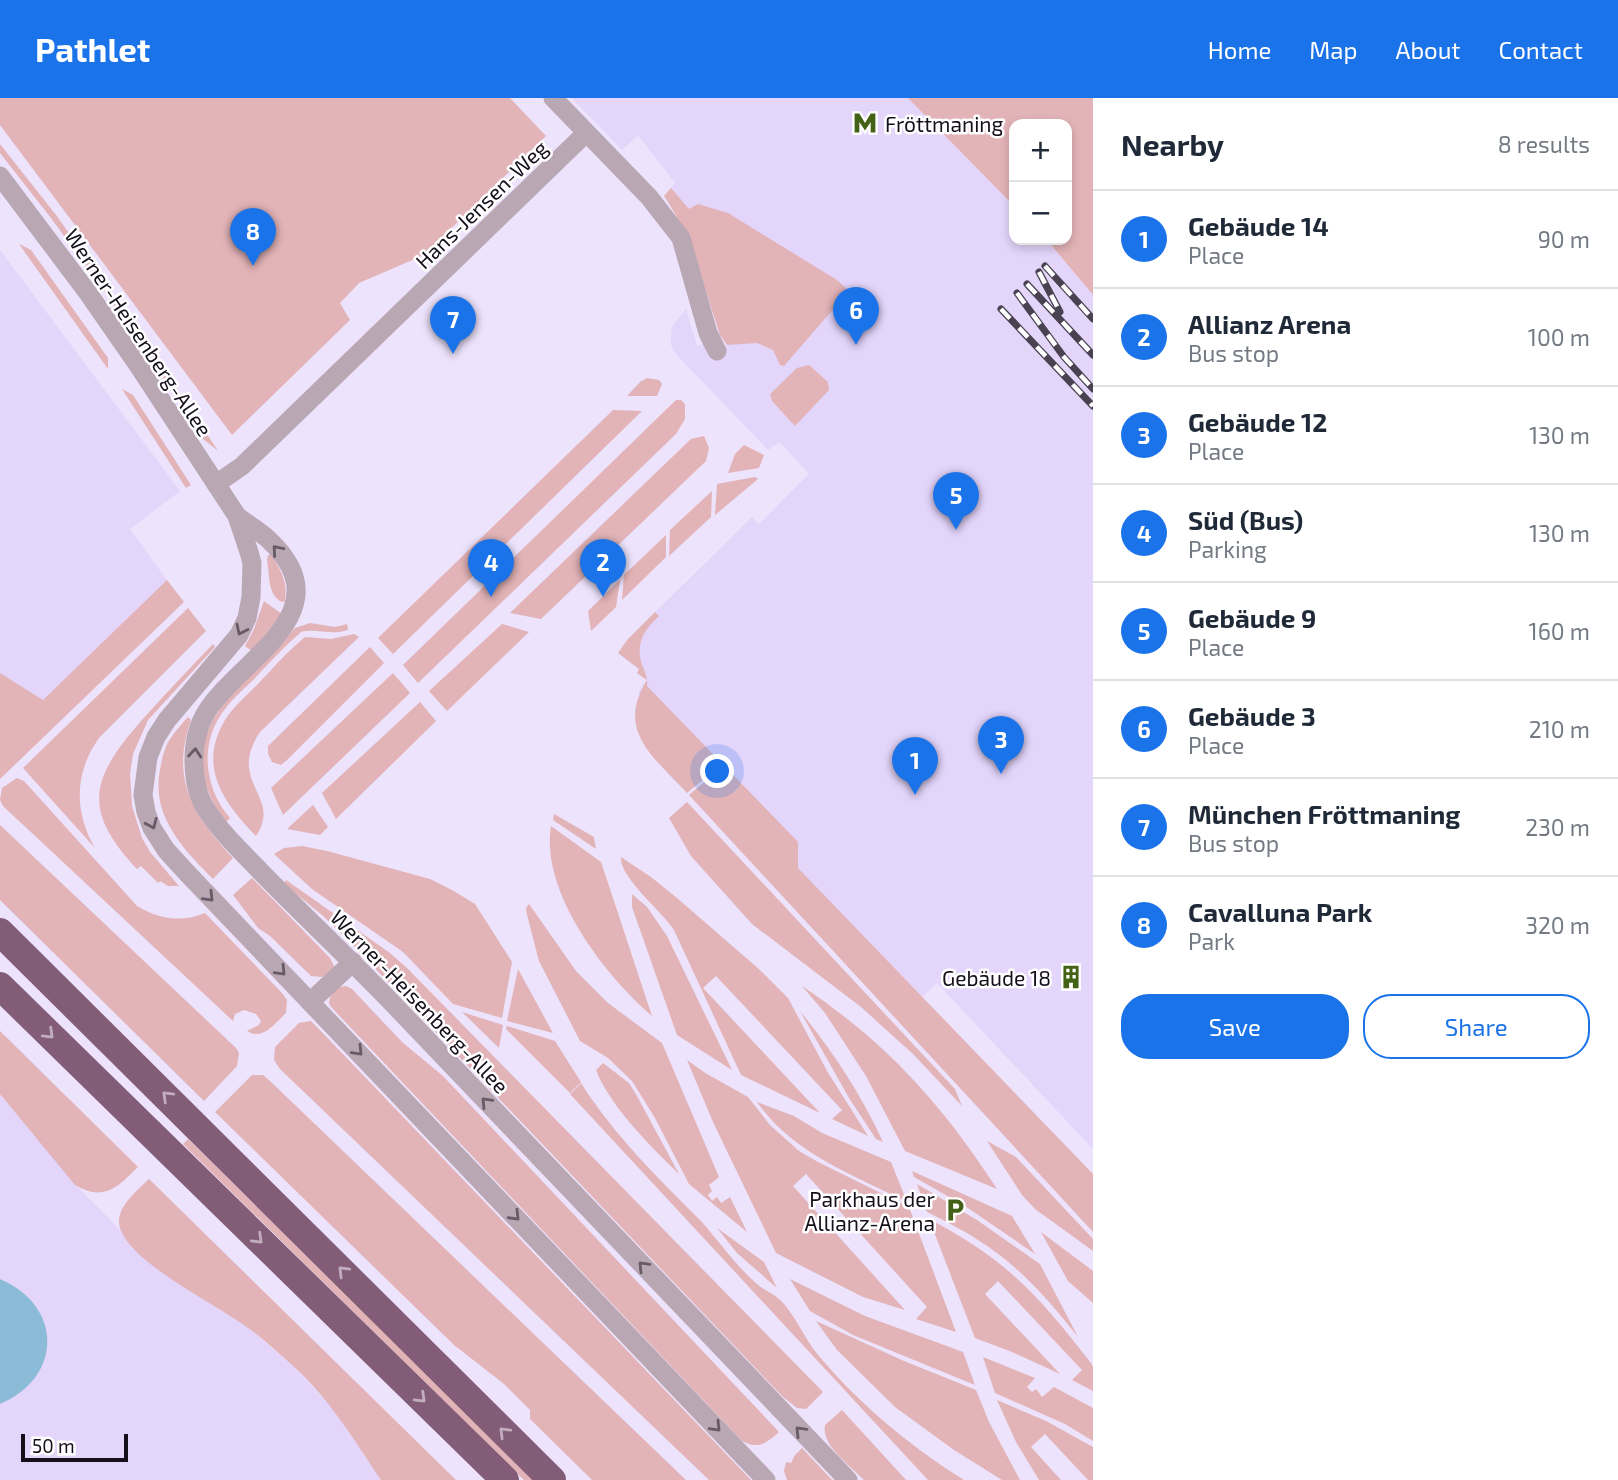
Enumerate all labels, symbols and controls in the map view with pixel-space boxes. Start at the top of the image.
text: Pathlet [35,29,150,69]
text: Home [1208,35,1271,64]
text: Map [1309,35,1357,64]
text: About [1395,35,1461,64]
text: Contact [1499,35,1583,64]
metro station icon: Fröttmaning [851,109,879,137]
place label: Fröttmaning [885,111,1004,136]
map controls [1009,119,1072,245]
button: + [1009,119,1072,182]
text: Nearby [1121,126,1224,162]
text: 8 results [1498,130,1590,158]
street label: Hans-Jensen-Weg [410,135,552,273]
button: − [1009,182,1072,245]
pin: 8 [230,208,276,266]
text: Gebäude 14 [1188,210,1329,241]
street label: Werner-Heisenberg-Allee [60,223,218,441]
text: 1 [1139,225,1149,253]
text: 90 m [1538,225,1590,253]
text: Place [1188,241,1244,269]
pin: 6 [833,287,879,345]
pin: 7 [430,296,476,354]
text: Allianz Arena [1188,308,1351,339]
text: 2 [1137,323,1151,351]
text: 100 m [1528,323,1590,351]
text: Bus stop [1188,339,1279,367]
text: Gebäude 12 [1188,406,1327,437]
text: 3 [1137,421,1151,449]
text: 130 m [1529,421,1590,449]
text: Place [1188,437,1244,465]
pin: 5 [933,472,979,530]
text: Süd (Bus) [1188,504,1303,535]
text: 4 [1137,519,1151,547]
text: 130 m [1529,519,1590,547]
text: Parking [1188,535,1267,563]
pin: 4 [468,539,514,597]
pin: 2 [580,539,626,597]
one-way arrow [273,545,285,558]
text: Gebäude 9 [1188,602,1316,633]
text: 5 [1138,617,1150,645]
text: 160 m [1529,617,1590,645]
one-way arrow [235,623,249,635]
text: Place [1188,633,1244,661]
text: Gebäude 3 [1188,700,1316,731]
text: 6 [1137,715,1151,743]
text: 210 m [1529,715,1590,743]
pin: 3 [978,716,1024,774]
text: Place [1188,731,1244,759]
pin: 1 [892,737,938,795]
one-way arrow [187,747,202,758]
your location [700,754,734,788]
text: München Fröttmaning [1188,798,1460,829]
text: 7 [1138,813,1150,841]
text: 230 m [1525,813,1590,841]
one-way arrow [144,817,158,829]
text: Bus stop [1188,829,1279,857]
one-way arrow [201,889,214,902]
text: Cavalluna Park [1188,896,1372,927]
street label: Werner-Heisenberg-Allee [326,904,514,1098]
text: 8 [1137,911,1151,939]
text: 320 m [1525,911,1590,939]
text: Park [1188,927,1235,955]
one-way arrow [273,963,286,976]
building icon: Gebäude 18 [1057,963,1085,991]
place label: Gebäude 18 [942,965,1051,990]
button: Save [1121,994,1349,1059]
button: Share [1363,994,1590,1059]
one-way arrow [40,1025,53,1038]
one-way arrow [349,1043,362,1056]
one-way arrow [162,1092,175,1105]
one-way arrow [482,1097,495,1110]
place label: Parkhaus der Allianz-Arena [805,1186,936,1235]
parking icon: Parkhaus der Allianz-Arena [941,1196,969,1224]
one-way arrow [506,1208,519,1221]
one-way arrow [250,1230,263,1243]
one-way arrow [639,1261,652,1274]
one-way arrow [338,1267,351,1280]
one-way arrow [413,1389,426,1402]
one-way arrow [707,1419,720,1432]
one-way arrow [796,1426,809,1439]
one-way arrow [500,1428,512,1440]
scale bar [21,1431,128,1463]
text: 50 m [32,1434,75,1457]

